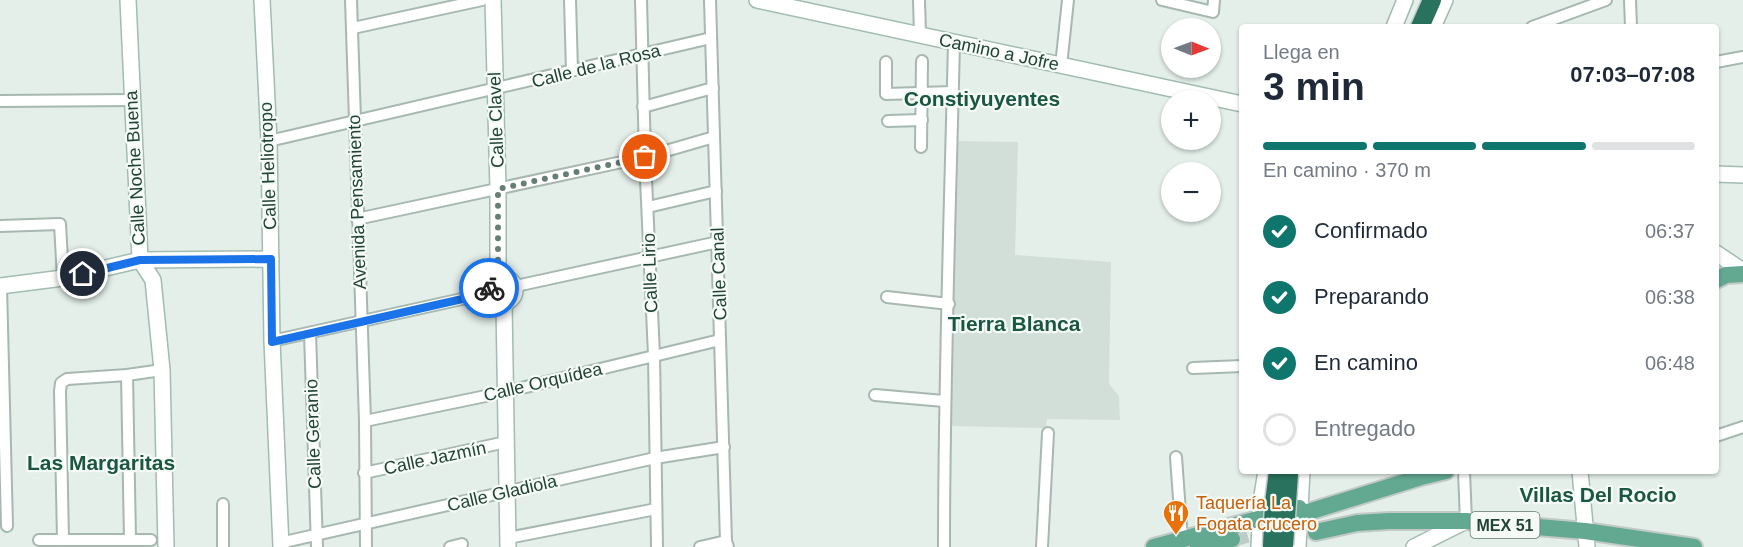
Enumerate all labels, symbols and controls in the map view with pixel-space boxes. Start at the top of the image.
north arrow [1161,18,1221,78]
map controls [1161,18,1221,222]
street label: Camino a Jofre [937,30,1061,74]
street label: Calle de la Rosa [530,40,663,92]
text: Llega en [1263,41,1340,63]
text: 07:03–07:08 [1570,62,1695,87]
text: 3 min [1263,65,1365,108]
street label: Calle Clavel [484,72,508,168]
district label: Constiyuyentes [904,87,1060,110]
street label: Calle Noche Buena [121,89,149,246]
button: + [1161,90,1221,150]
street label: Calle Heliotropo [256,102,280,230]
street label: Avenida Pensamiento [344,114,370,290]
pin [619,131,670,182]
icon: bag [628,140,661,173]
text: En camino · 370 m [1263,159,1431,181]
button: − [1161,162,1221,222]
icon: check [1263,215,1296,248]
text: Confirmado [1314,218,1428,243]
text: 06:37 [1645,220,1695,242]
street label: Calle Canal [707,227,731,321]
street label: Calle Lirio [639,233,661,313]
pin [57,248,108,299]
icon: home [66,257,99,290]
courier [459,258,519,318]
icon: bike [473,272,506,305]
icon: check [1263,281,1296,314]
text: Preparando [1314,284,1429,309]
text: 06:38 [1645,286,1695,308]
district label: Tierra Blanca [948,312,1081,335]
icon: check [1263,347,1296,380]
text: En camino [1314,350,1418,375]
text: 06:48 [1645,352,1695,374]
street label: Calle Orquídea [482,358,605,405]
street label: Calle Geranio [301,379,325,489]
text: Entregado [1314,416,1416,441]
street label: Calle Jazmín [382,437,488,479]
district label: Las Margaritas [27,451,175,474]
street label: Calle Gladiola [445,470,560,515]
district label: Villas Del Rocio [1519,483,1677,506]
place label: Taquería La Fogata crucero [1196,493,1317,534]
restaurant icon: Taquería La Fogata crucero [1161,498,1191,536]
road number: MEX 51 [1470,512,1540,538]

